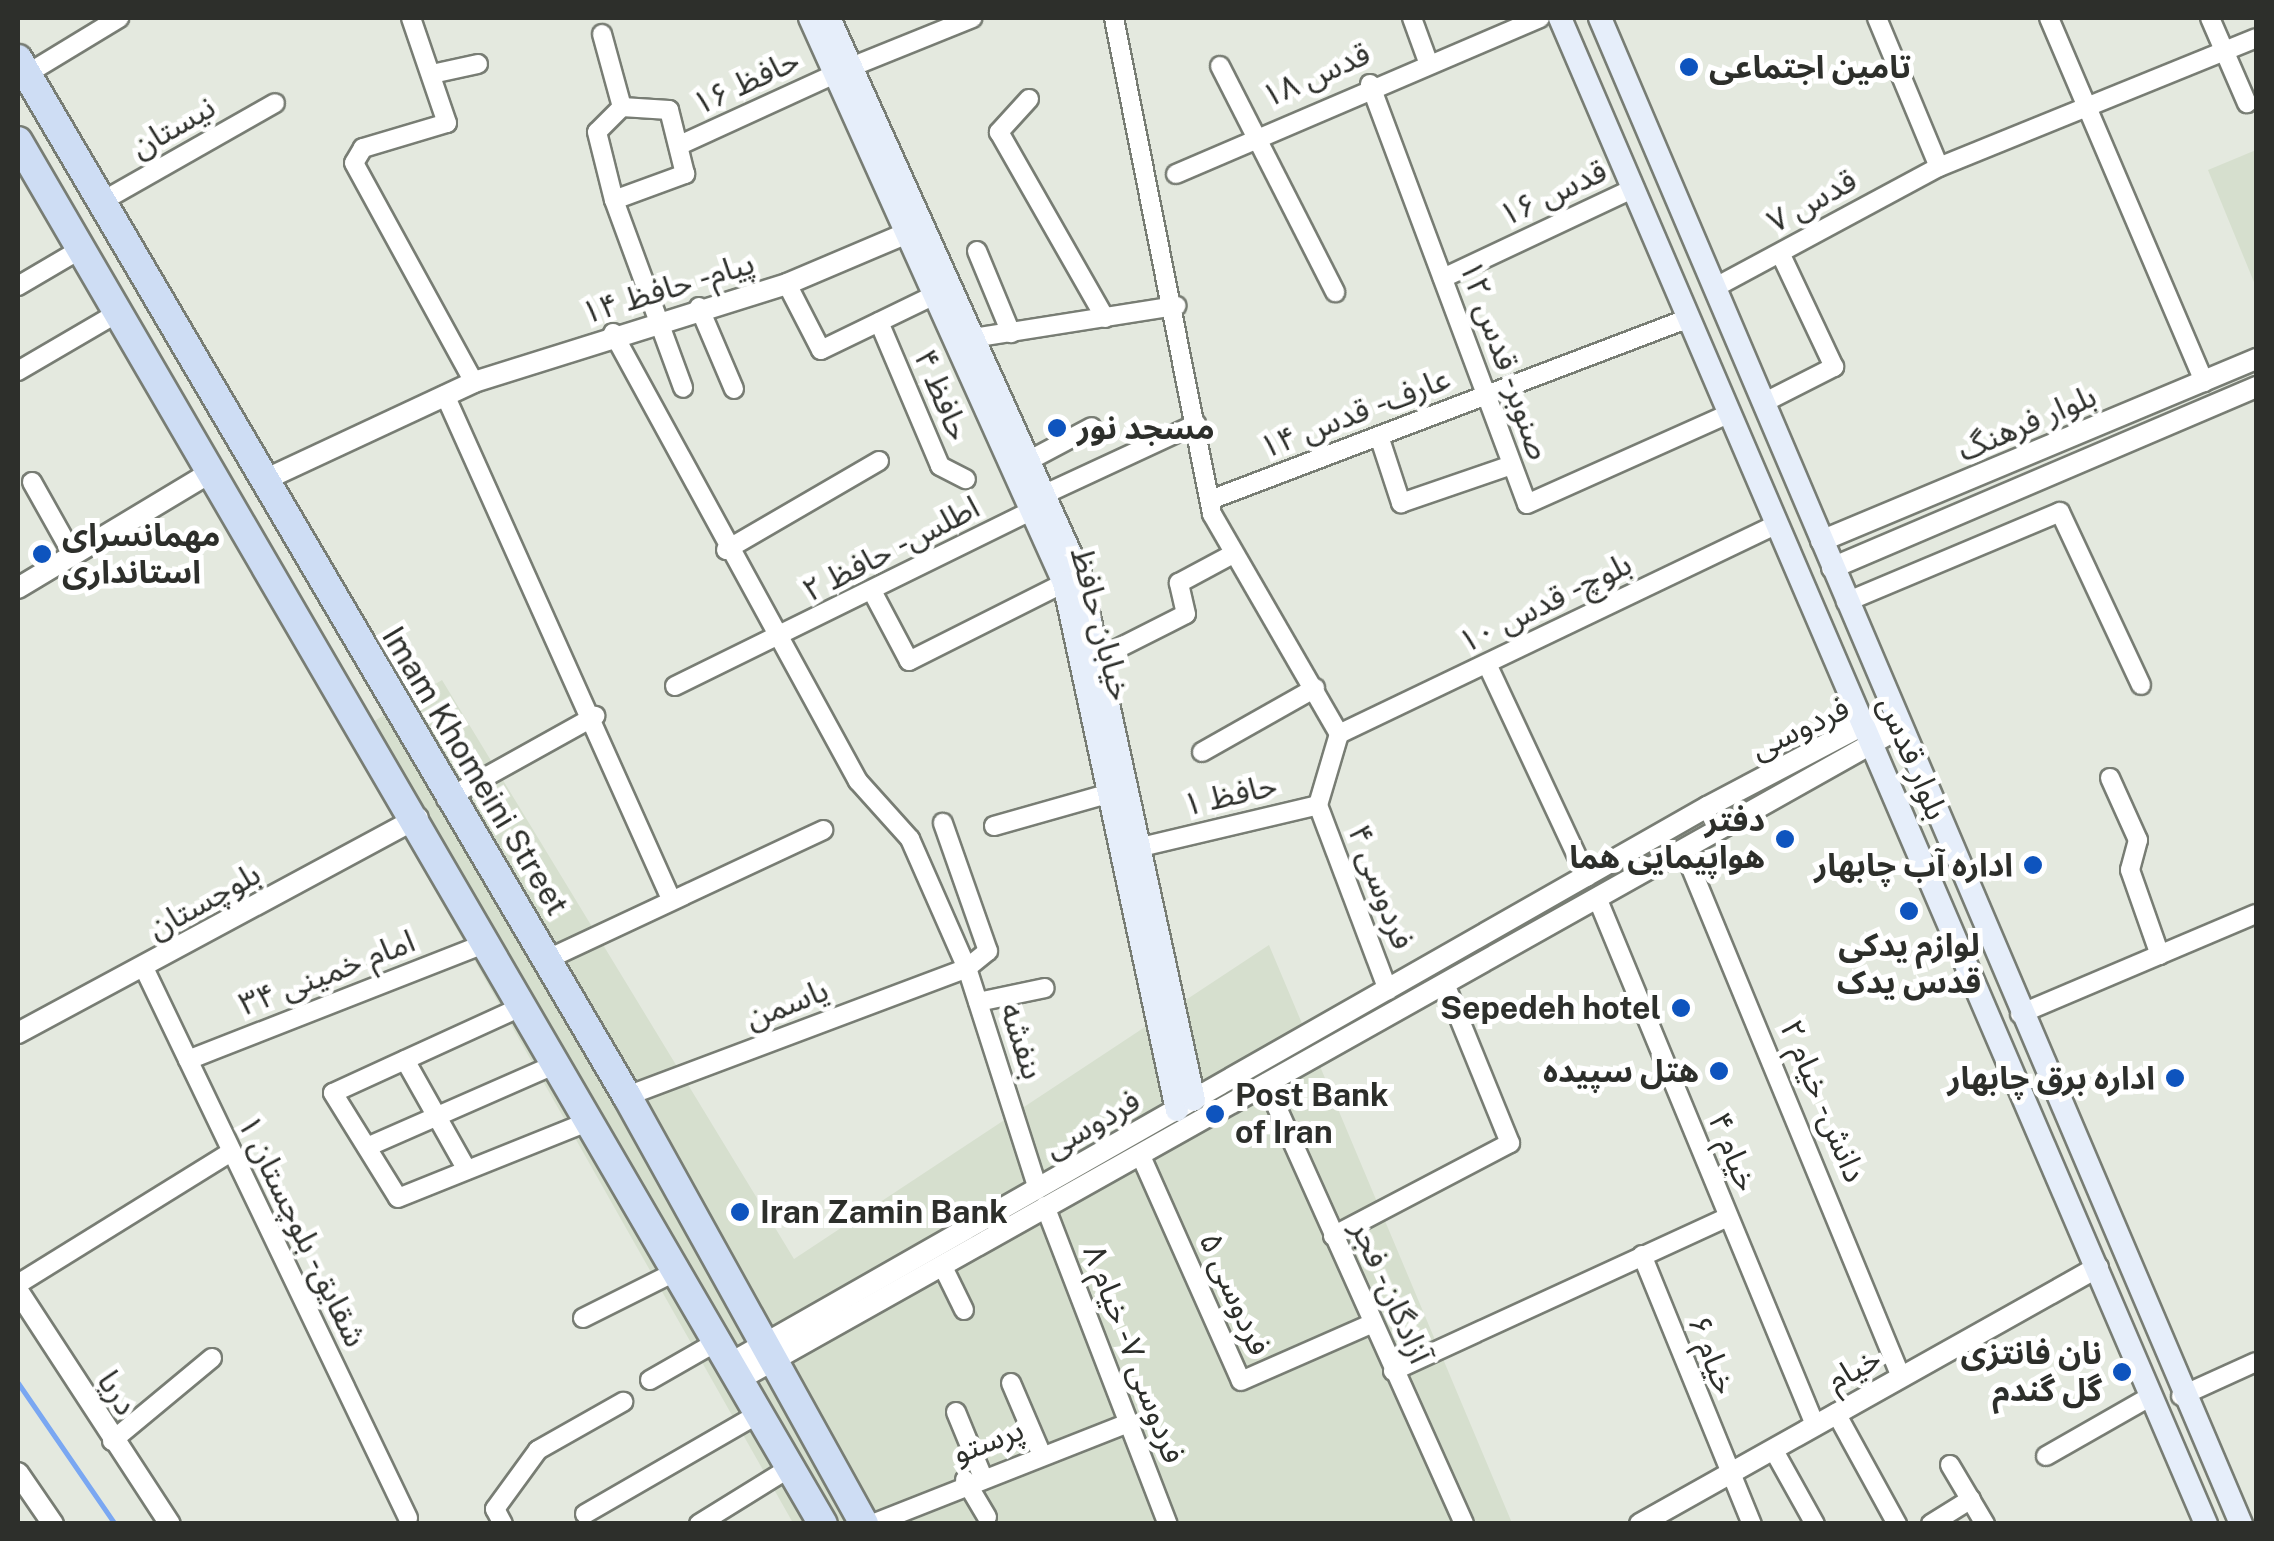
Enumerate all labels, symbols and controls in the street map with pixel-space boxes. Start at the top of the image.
street label: قدس ۱۸ [1256,34,1376,116]
street label: حافظ ۱۶ [686,41,806,123]
place label: تامین اجتماعی [1709,48,1911,86]
marker: تامین اجتماعی [1678,56,1700,78]
street label: نیستان [124,88,222,166]
street label: قدس ۱۶ [1493,151,1613,235]
street label: قدس ۷ [1761,161,1863,241]
street label: پیام - حافظ ۱۴ [573,242,763,334]
street label: صنوبر - قدس ۱۲ [1450,251,1560,469]
street label: حافظ ۴ [906,344,978,446]
street label: عارف - قدس ۱۴ [1250,358,1460,468]
street label: بلوار فرهنگ [1952,377,2102,469]
place label: مسجد نور [1077,409,1215,447]
marker: مسجد نور [1046,417,1068,439]
street label: اطلس - حافظ ۲ [792,486,990,612]
place label: مهمانسرای استانداری [62,517,220,592]
marker: مهمانسرای استانداری [31,543,53,565]
street label: خیابان حافظ [1062,543,1140,705]
street label: بلوچ - قدس ۱۰ [1448,543,1642,663]
street label: Imam Khomeini Street [374,620,576,922]
street label: فردوسی [1745,689,1855,767]
street label: بلوار قدس [1870,690,1956,826]
street label: حافظ ۱ [1179,766,1281,824]
place label: دفتر هواپیمایی هما [1569,802,1765,877]
street label: فردوسی ۴ [1340,819,1422,955]
marker: دفتر هواپیمایی هما [1774,828,1796,850]
place label: اداره آب چابهار [1814,846,2013,884]
marker: اداره آب چابهار [2022,854,2044,876]
street label: بلوچستان [141,855,267,947]
marker: لوازم یدکی قدس یدک [1898,900,1920,922]
street label: امام خمینی ۳۴ [234,922,420,1024]
place label: لوازم یدکی قدس یدک [1837,927,1981,1002]
street label: یاسمن [740,971,834,1037]
place label: Sepedeh hotel [1440,989,1661,1027]
marker: Sepedeh hotel [1670,997,1692,1019]
street label: بنفشه [992,998,1052,1084]
street label: دانش - خیام ۲ [1770,1010,1876,1192]
place label: هتل سپیده [1543,1052,1699,1090]
place label: اداره برق چابهار [1947,1059,2155,1097]
marker: هتل سپیده [1708,1060,1730,1082]
marker: اداره برق چابهار [2164,1067,2186,1089]
place label: Post Bank of Iran [1235,1077,1389,1152]
street label: فردوسی [1037,1081,1147,1167]
marker: Post Bank of Iran [1204,1103,1226,1125]
street label: شقایق - بلوچستان ۱ [227,1105,377,1357]
street label: خیام ۴ [1700,1107,1766,1197]
place label: Iran Zamin Bank [760,1193,1008,1231]
marker: Iran Zamin Bank [729,1201,751,1223]
street label: آزادگان - فجر [1341,1211,1441,1373]
street label: فردوسی ۵ [1191,1227,1279,1361]
street label: فردوسی ۷ - خیام ۸ [1073,1235,1195,1473]
street label: خیام ۶ [1679,1310,1745,1400]
place label: نان فانتزی گل گندم [1961,1335,2102,1410]
street label: خیام [1820,1339,1888,1399]
marker: نان فانتزی گل گندم [2111,1361,2133,1383]
street label: دریا [89,1364,145,1422]
street label: پرستو [947,1410,1029,1472]

